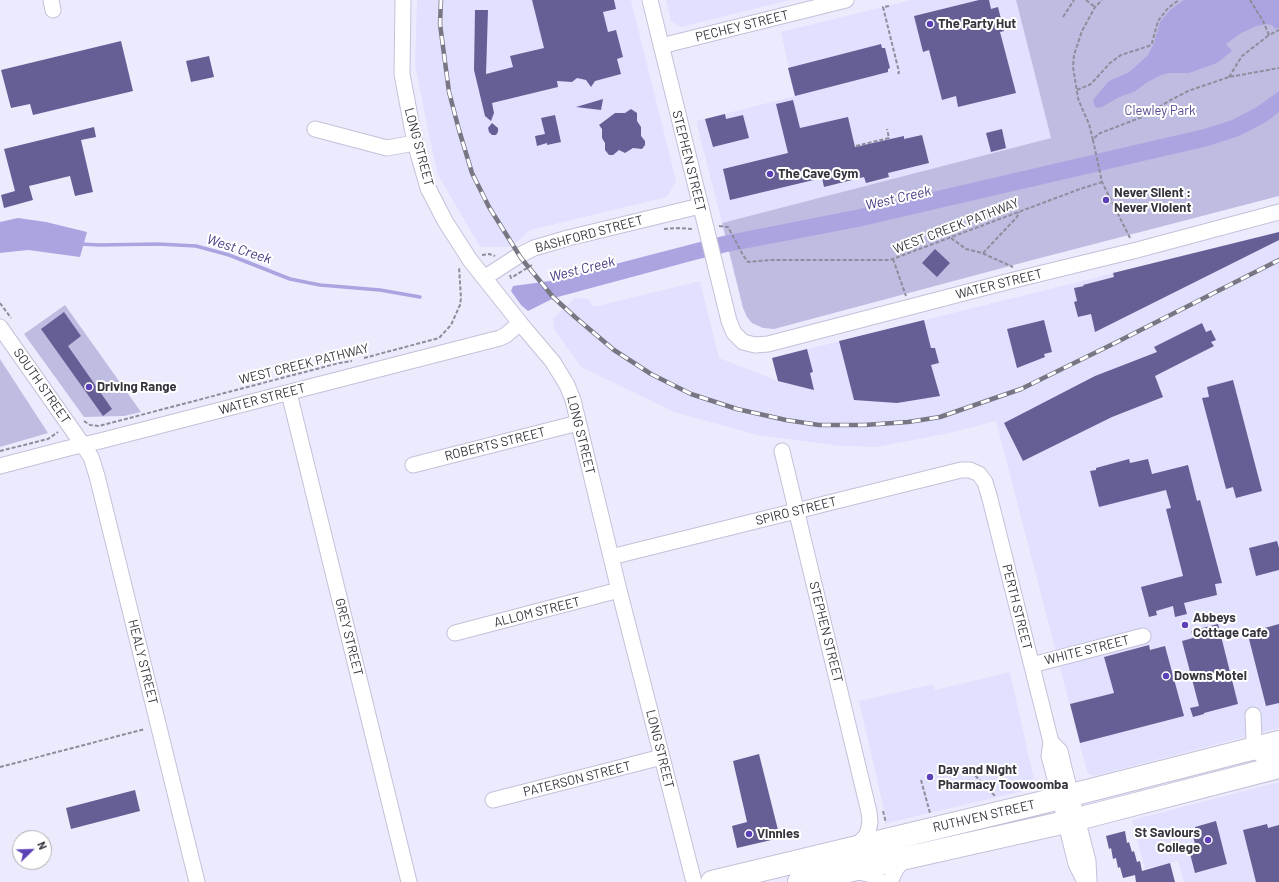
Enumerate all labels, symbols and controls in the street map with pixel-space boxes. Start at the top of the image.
street label: PECHEY STREET [694,7,790,45]
place label: The Party Hut [938,16,1016,32]
marker: The Party Hut [925,19,935,29]
park label: Clewley Park [1125,103,1195,119]
street label: LONG STREET [401,106,437,188]
street label: STEPHEN STREET [669,109,709,213]
place label: The Cave Gym [778,166,858,182]
marker: The Cave Gym [765,169,775,179]
water label: West Creek [864,182,932,214]
place label: Never Silent : Never Violent [1114,185,1191,216]
street label: WEST CREEK PATHWAY [891,195,1021,257]
marker: Never Silent : Never Violent [1101,195,1111,205]
street label: BASHFORD STREET [533,212,645,256]
water label: West Creek [205,231,273,267]
water label: West Creek [547,253,617,285]
street label: WATER STREET [954,266,1044,302]
street label: WEST CREEK PATHWAY [237,340,371,388]
street label: SOUTH STREET [10,345,74,427]
place label: Driving Range [97,379,177,395]
street label: WATER STREET [217,380,307,418]
marker: Driving Range [84,382,94,392]
street label: LONG STREET [564,394,598,476]
street label: ROBERTS STREET [443,424,547,464]
street label: SPIRO STREET [754,493,838,529]
street label: PERTH STREET [999,563,1035,651]
street label: STEPHEN STREET [806,580,846,684]
street label: ALLOM STREET [492,594,582,630]
street label: GREY STREET [332,597,366,677]
place label: Abbeys Cottage Cafe [1193,610,1268,641]
street label: HEALY STREET [125,618,161,706]
marker: Abbeys Cottage Cafe [1180,620,1190,630]
street label: WHITE STREET [1043,632,1131,668]
place label: Downs Motel [1174,668,1247,684]
marker: Downs Motel [1161,671,1171,681]
street label: LONG STREET [643,708,677,790]
street label: PATERSON STREET [521,758,633,800]
place label: Day and Night Pharmacy Toowoomba [938,762,1068,793]
marker: Day and Night Pharmacy Toowoomba [925,772,935,782]
street label: RUTHVEN STREET [931,797,1037,835]
place label: St Saviours College [1135,825,1200,856]
place label: Vinnies [757,826,799,842]
marker: Vinnies [744,829,754,839]
north arrow [12,830,52,870]
marker: St Saviours College [1203,835,1213,845]
text: N [35,840,50,851]

